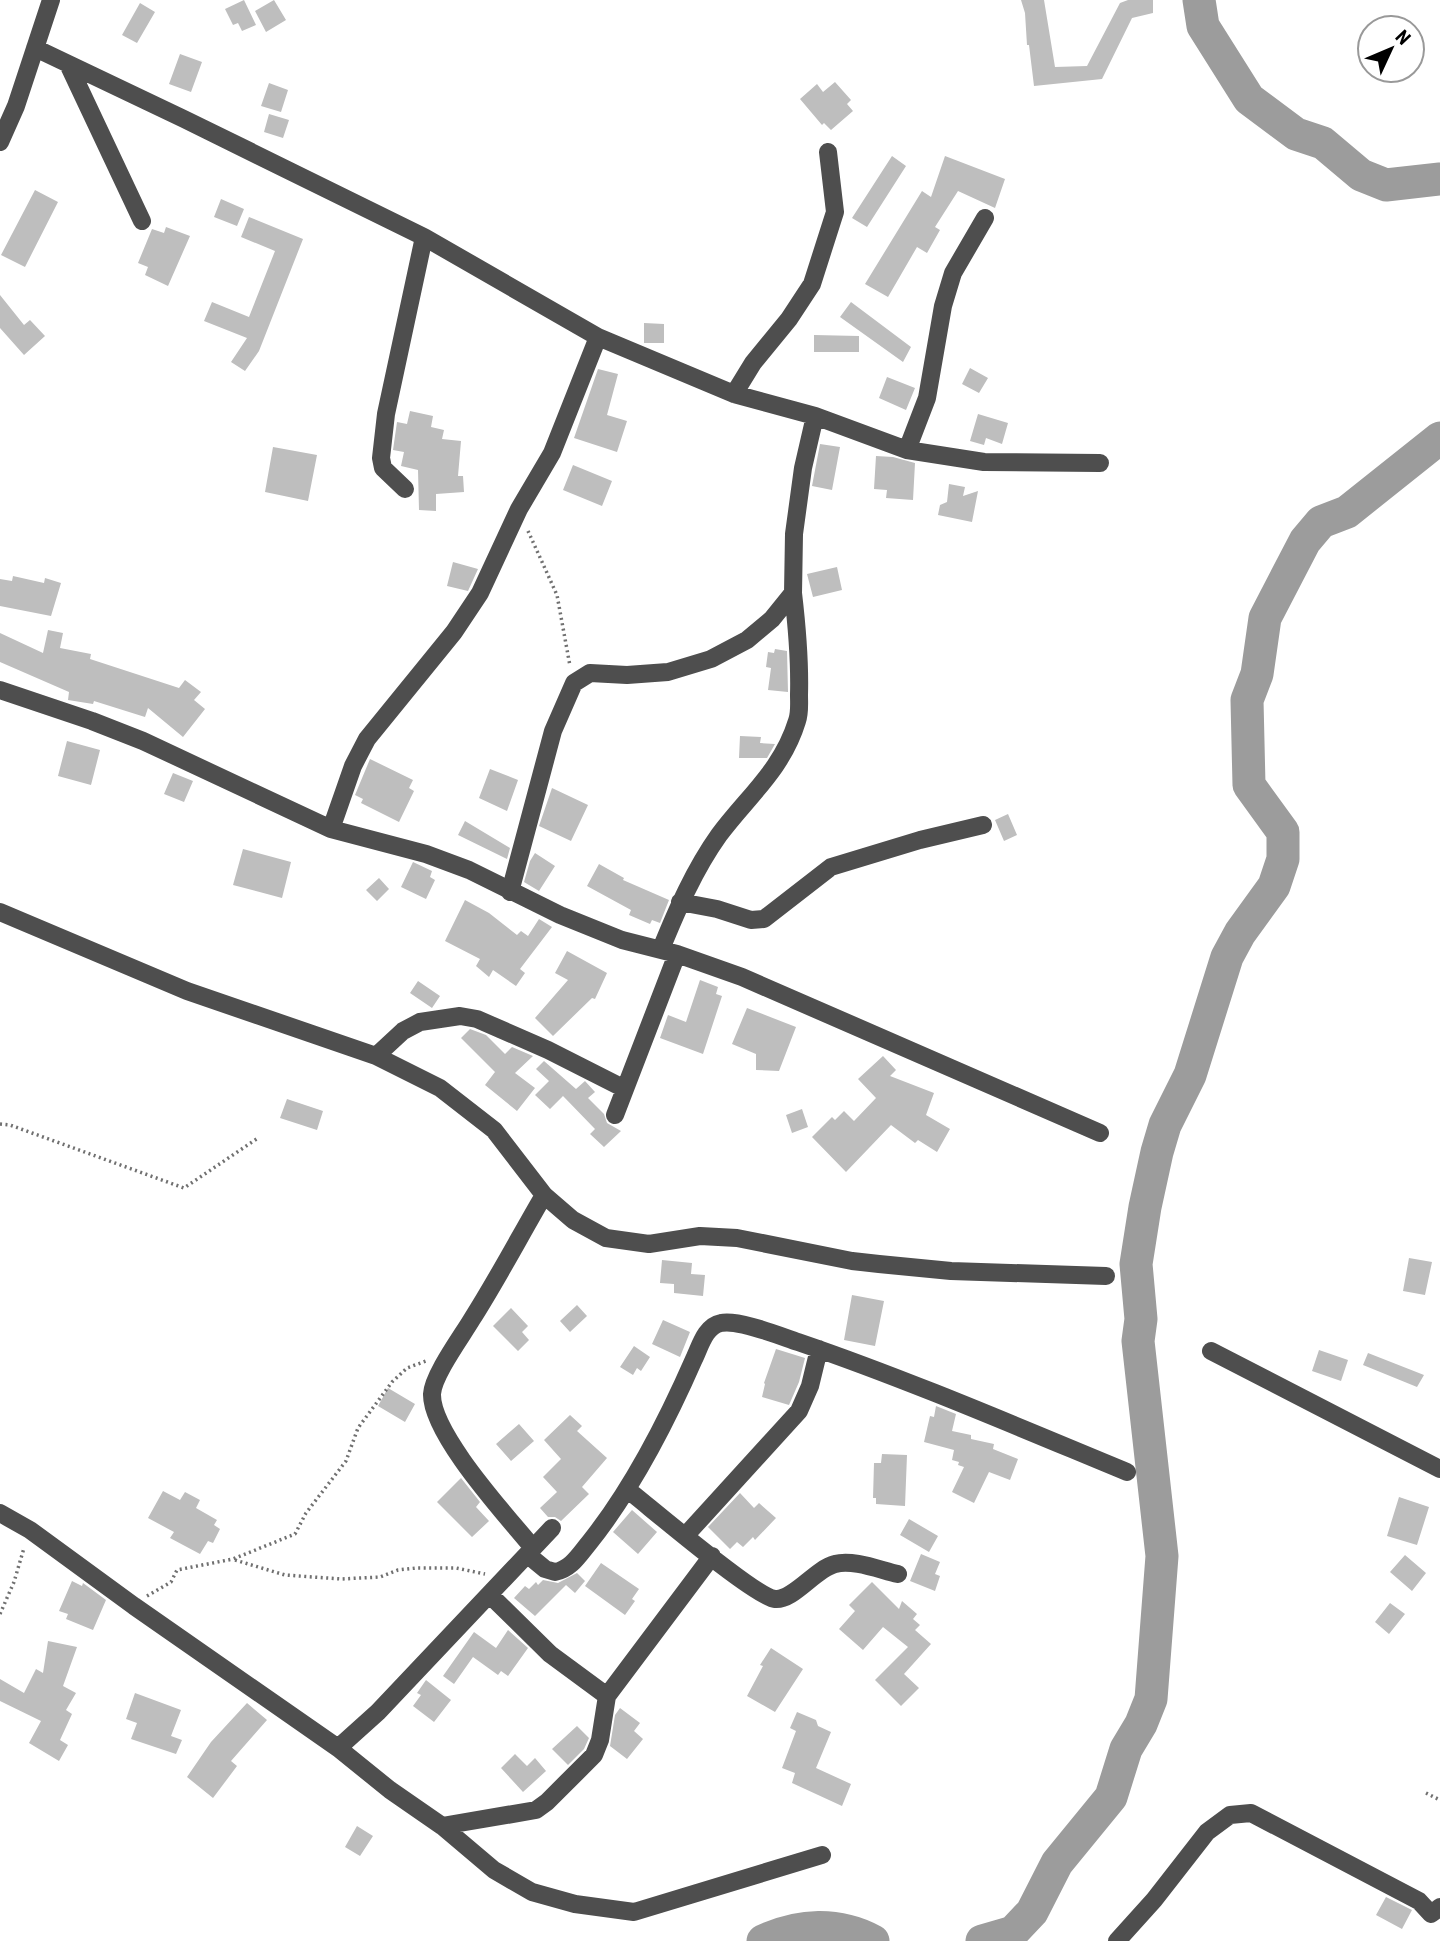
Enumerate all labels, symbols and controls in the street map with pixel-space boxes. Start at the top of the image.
north arrow [1356,14,1426,84]
text: N [1391,25,1415,50]

